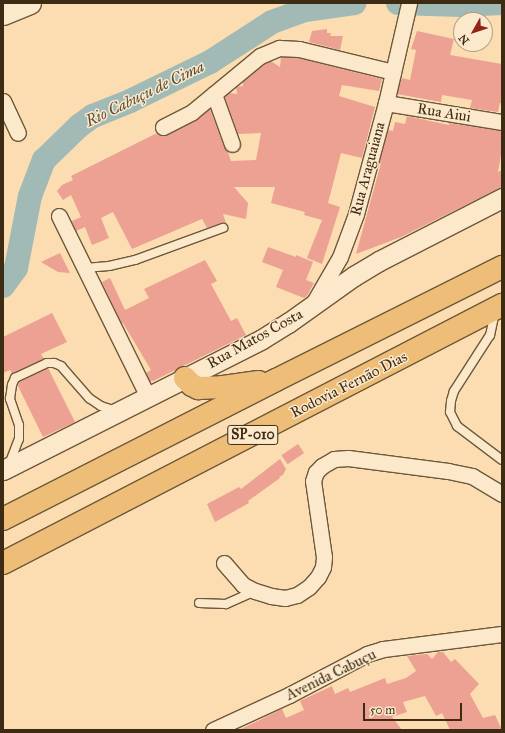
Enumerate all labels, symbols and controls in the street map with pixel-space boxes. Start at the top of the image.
north arrow [453,12,493,52]
text: N [456,32,472,47]
water label: Rio Cabuçu de Cima [82,57,208,131]
street label: Rua Aiui [416,100,472,126]
street label: Rua Araguaiana [347,120,389,218]
street label: Rua Matos Costa [204,305,306,373]
street label: Rodovia Fernão Dias [288,348,410,422]
road number: SP-010 [227,423,279,447]
street label: Avenida Cabuçu [283,645,379,705]
scale bar [365,695,464,721]
text: 50 m [370,703,395,717]

